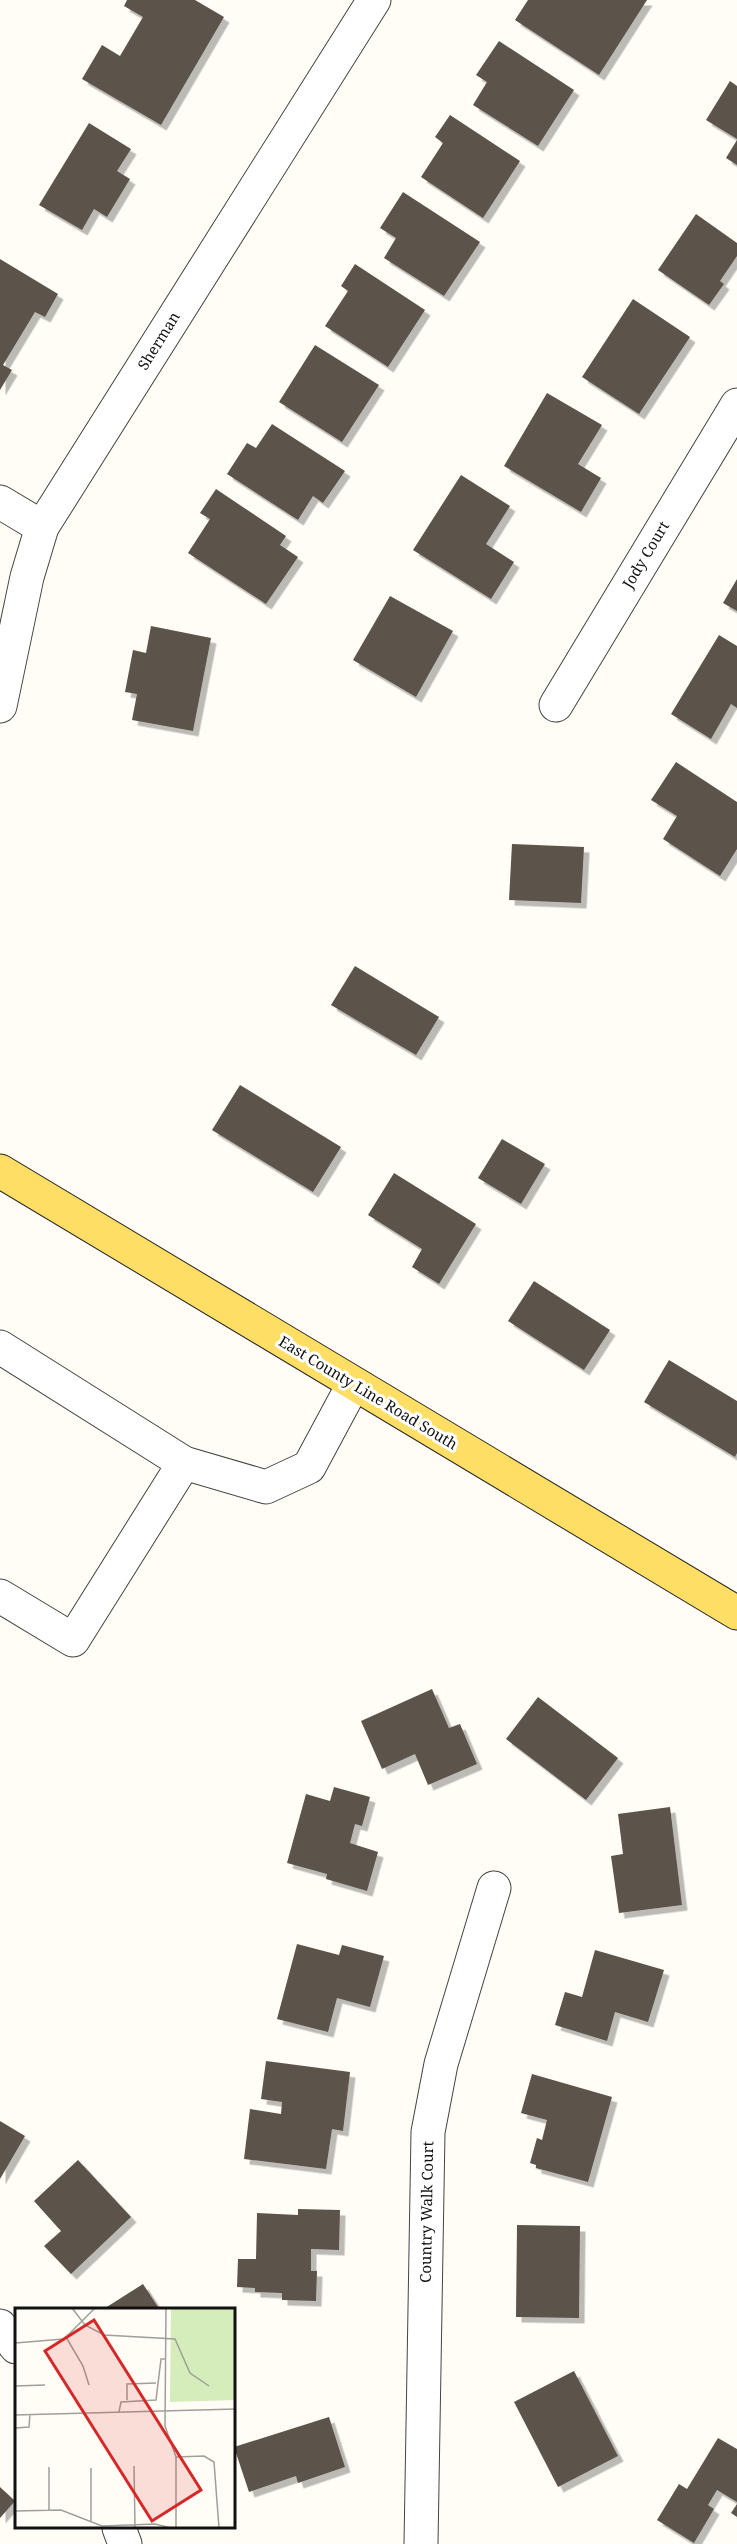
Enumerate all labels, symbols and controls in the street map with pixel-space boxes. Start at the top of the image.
street label: Sherman [132,307,184,373]
street label: Jody Court [617,517,673,593]
street label: East County Line Road South [275,1331,462,1454]
street label: Country Walk Court [415,2141,437,2283]
inset map [15,2308,236,2529]

